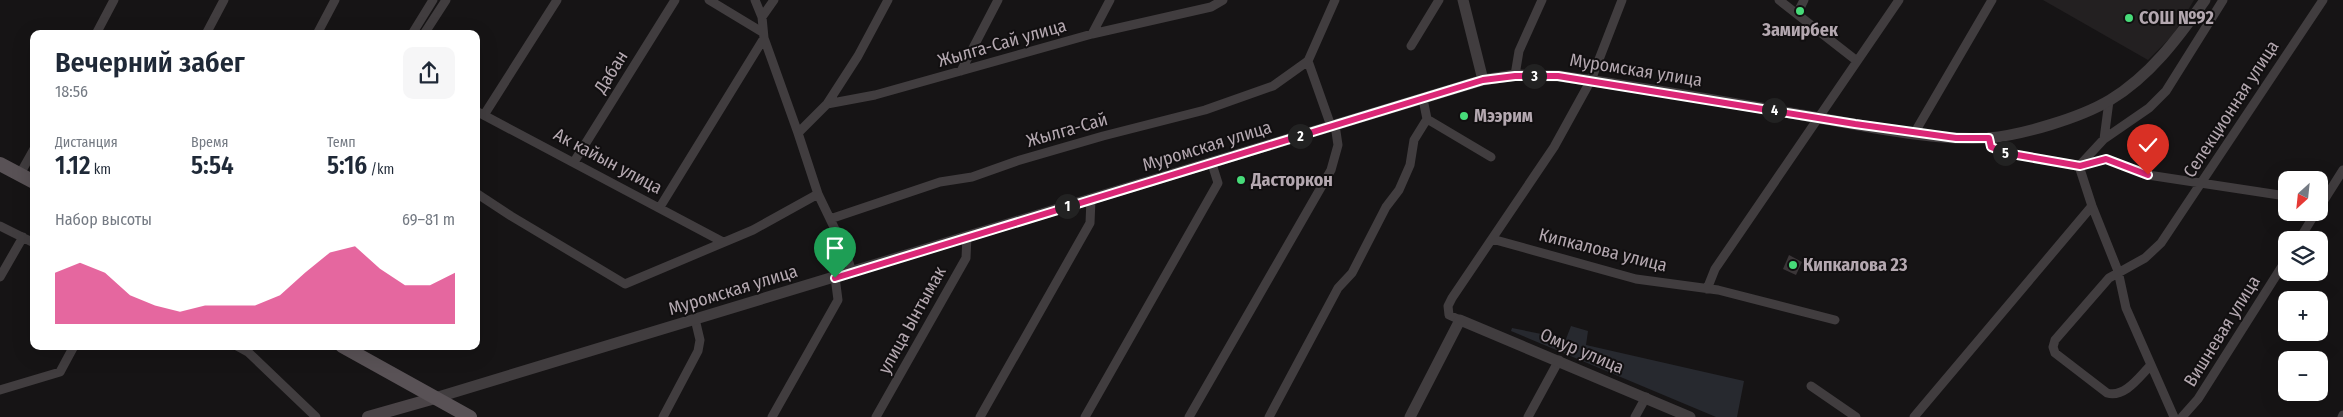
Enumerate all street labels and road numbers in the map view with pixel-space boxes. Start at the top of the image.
street label: Жылга-Сай улица [935,14,1069,72]
street label: Селекционная улица [2178,36,2284,182]
street label: Дабан [589,46,633,98]
street label: Муромская улица [1568,49,1704,91]
street label: Жылга-Сай [1024,108,1110,152]
street label: Муромская улица [1140,116,1274,176]
street label: Ак кайын улица [550,123,666,199]
street label: Кипкалова улица [1537,223,1670,277]
street label: Муромская улица [666,260,800,320]
street label: улица Ынтымак [873,262,951,378]
street label: Вишневая улица [2179,271,2265,391]
street label: Омур улица [1537,323,1627,379]

